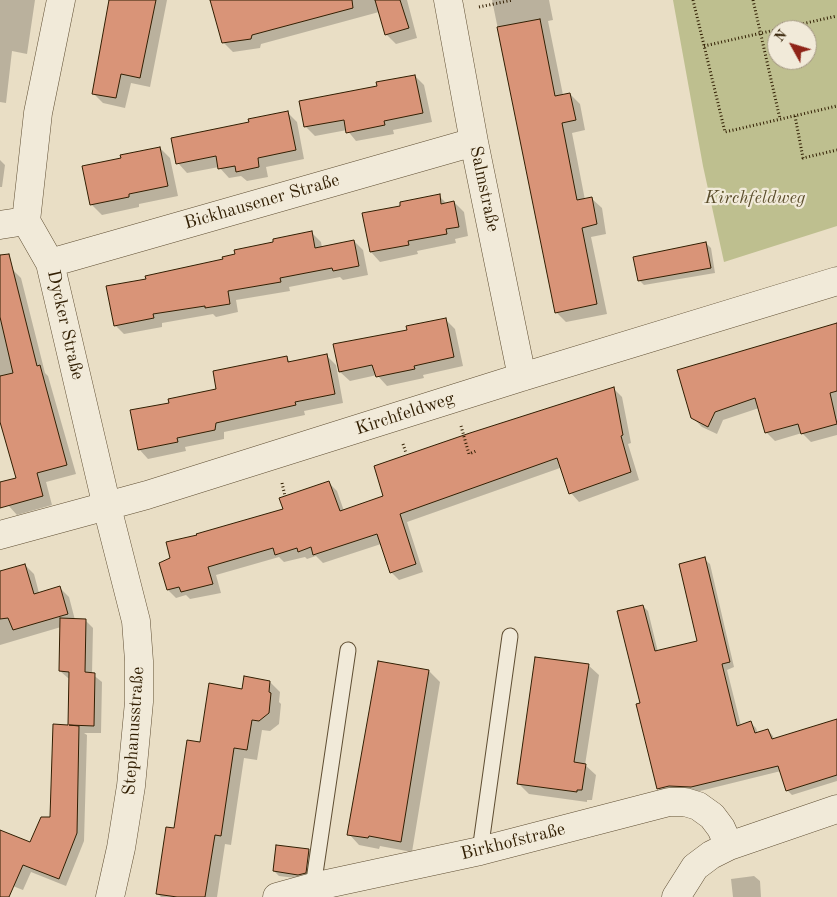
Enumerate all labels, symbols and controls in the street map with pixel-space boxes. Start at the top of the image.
north arrow [767,20,817,70]
text: N [772,28,790,45]
street label: Salmstraße [464,144,504,234]
street label: Bickhausener Straße [182,169,342,235]
park label: Kirchfeldweg [704,187,806,209]
street label: Dycker Straße [42,268,88,382]
street label: Kirchfeldweg [353,388,457,440]
street label: Stephanusstraße [119,666,149,796]
street label: Birkhofstraße [459,819,567,865]

